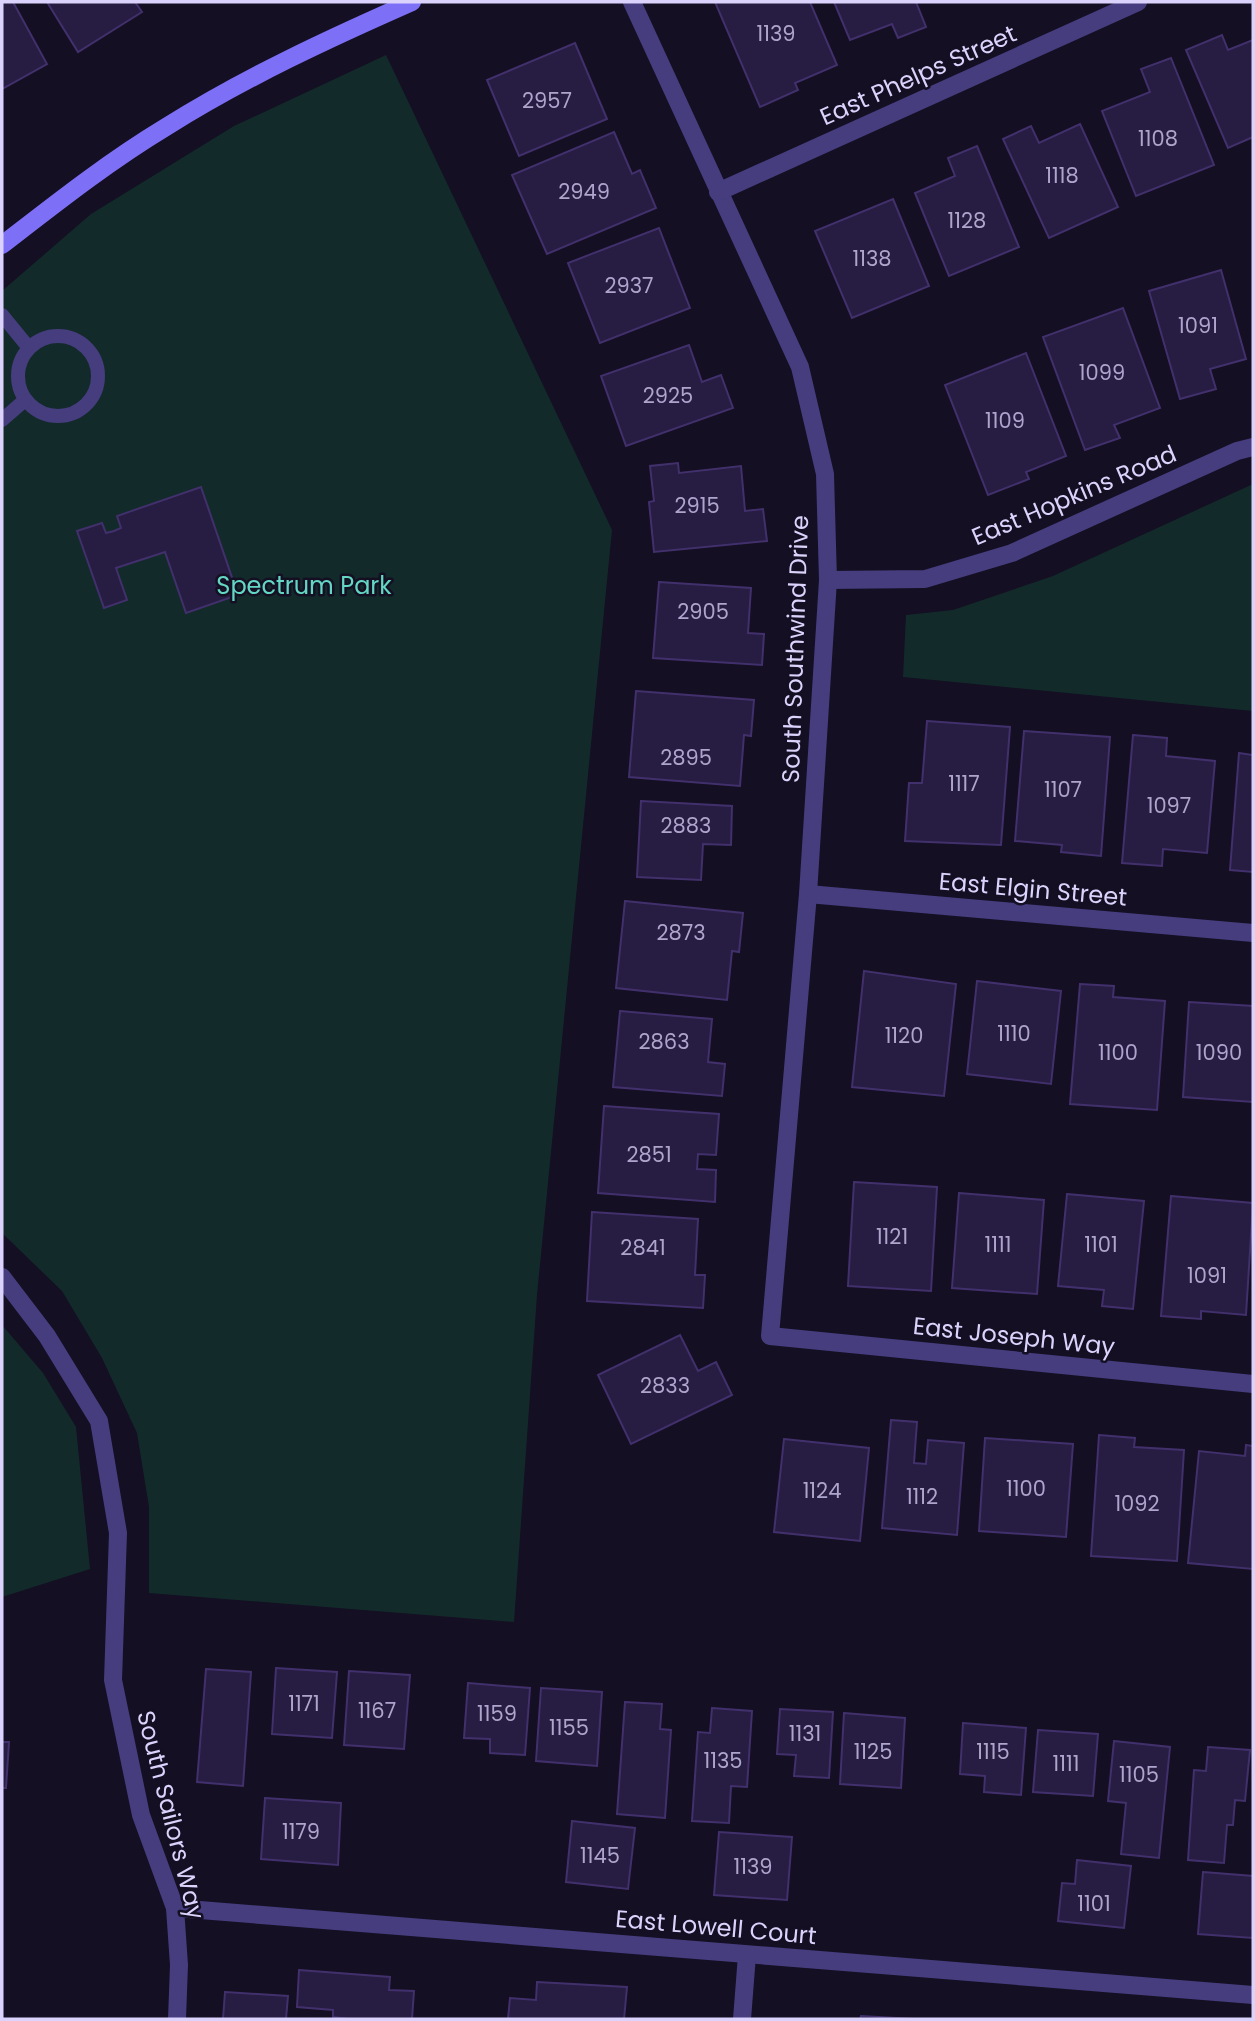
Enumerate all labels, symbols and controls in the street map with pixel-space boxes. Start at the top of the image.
street label: East Phelps Street [815,17,1021,133]
house number: 1139 [756,19,796,48]
house number: 2957 [522,86,572,115]
house number: 1108 [1138,124,1178,153]
house number: 1118 [1045,161,1079,190]
house number: 2949 [558,177,610,206]
house number: 1128 [948,206,986,235]
house number: 1138 [852,244,892,273]
house number: 2937 [604,271,654,300]
house number: 1091 [1178,311,1218,340]
house number: 1099 [1079,358,1125,387]
house number: 2925 [643,381,693,410]
house number: 1109 [985,406,1025,435]
street label: East Hopkins Road [967,437,1181,553]
house number: 2915 [674,491,720,520]
street label: South Southwind Drive [774,515,816,783]
park label: Spectrum Park [216,569,392,602]
house number: 2905 [677,597,729,626]
house number: 2895 [660,743,712,772]
house number: 1117 [948,769,980,798]
house number: 1107 [1044,775,1082,804]
house number: 1097 [1147,791,1191,820]
house number: 2883 [661,811,711,840]
street label: East Elgin Street [938,864,1128,914]
house number: 2873 [656,918,706,947]
house number: 1110 [997,1019,1031,1048]
house number: 1120 [885,1021,923,1050]
house number: 2863 [638,1027,690,1056]
house number: 1100 [1098,1038,1138,1067]
house number: 1090 [1196,1038,1242,1067]
house number: 2851 [626,1140,672,1169]
house number: 1121 [876,1222,908,1251]
house number: 1111 [985,1230,1011,1259]
house number: 1101 [1084,1230,1118,1259]
house number: 2841 [620,1233,666,1262]
house number: 1091 [1187,1261,1227,1290]
street label: East Joseph Way [911,1309,1117,1363]
house number: 2833 [640,1371,690,1400]
house number: 1100 [1006,1474,1046,1503]
house number: 1124 [803,1476,841,1505]
house number: 1112 [906,1482,938,1511]
house number: 1092 [1114,1489,1160,1518]
house number: 1171 [288,1689,320,1718]
house number: 1167 [358,1696,396,1725]
house number: 1159 [477,1699,517,1728]
street label: South Sailors Way [129,1707,213,1923]
house number: 1155 [549,1713,589,1742]
house number: 1131 [789,1719,821,1748]
house number: 1125 [854,1737,892,1766]
house number: 1115 [976,1737,1010,1766]
house number: 1135 [704,1746,743,1775]
house number: 1111 [1053,1749,1079,1778]
house number: 1105 [1119,1760,1159,1789]
house number: 1179 [282,1817,320,1846]
house number: 1145 [580,1841,620,1870]
house number: 1139 [733,1852,773,1881]
house number: 1101 [1077,1889,1111,1918]
street label: East Lowell Court [614,1902,818,1952]

